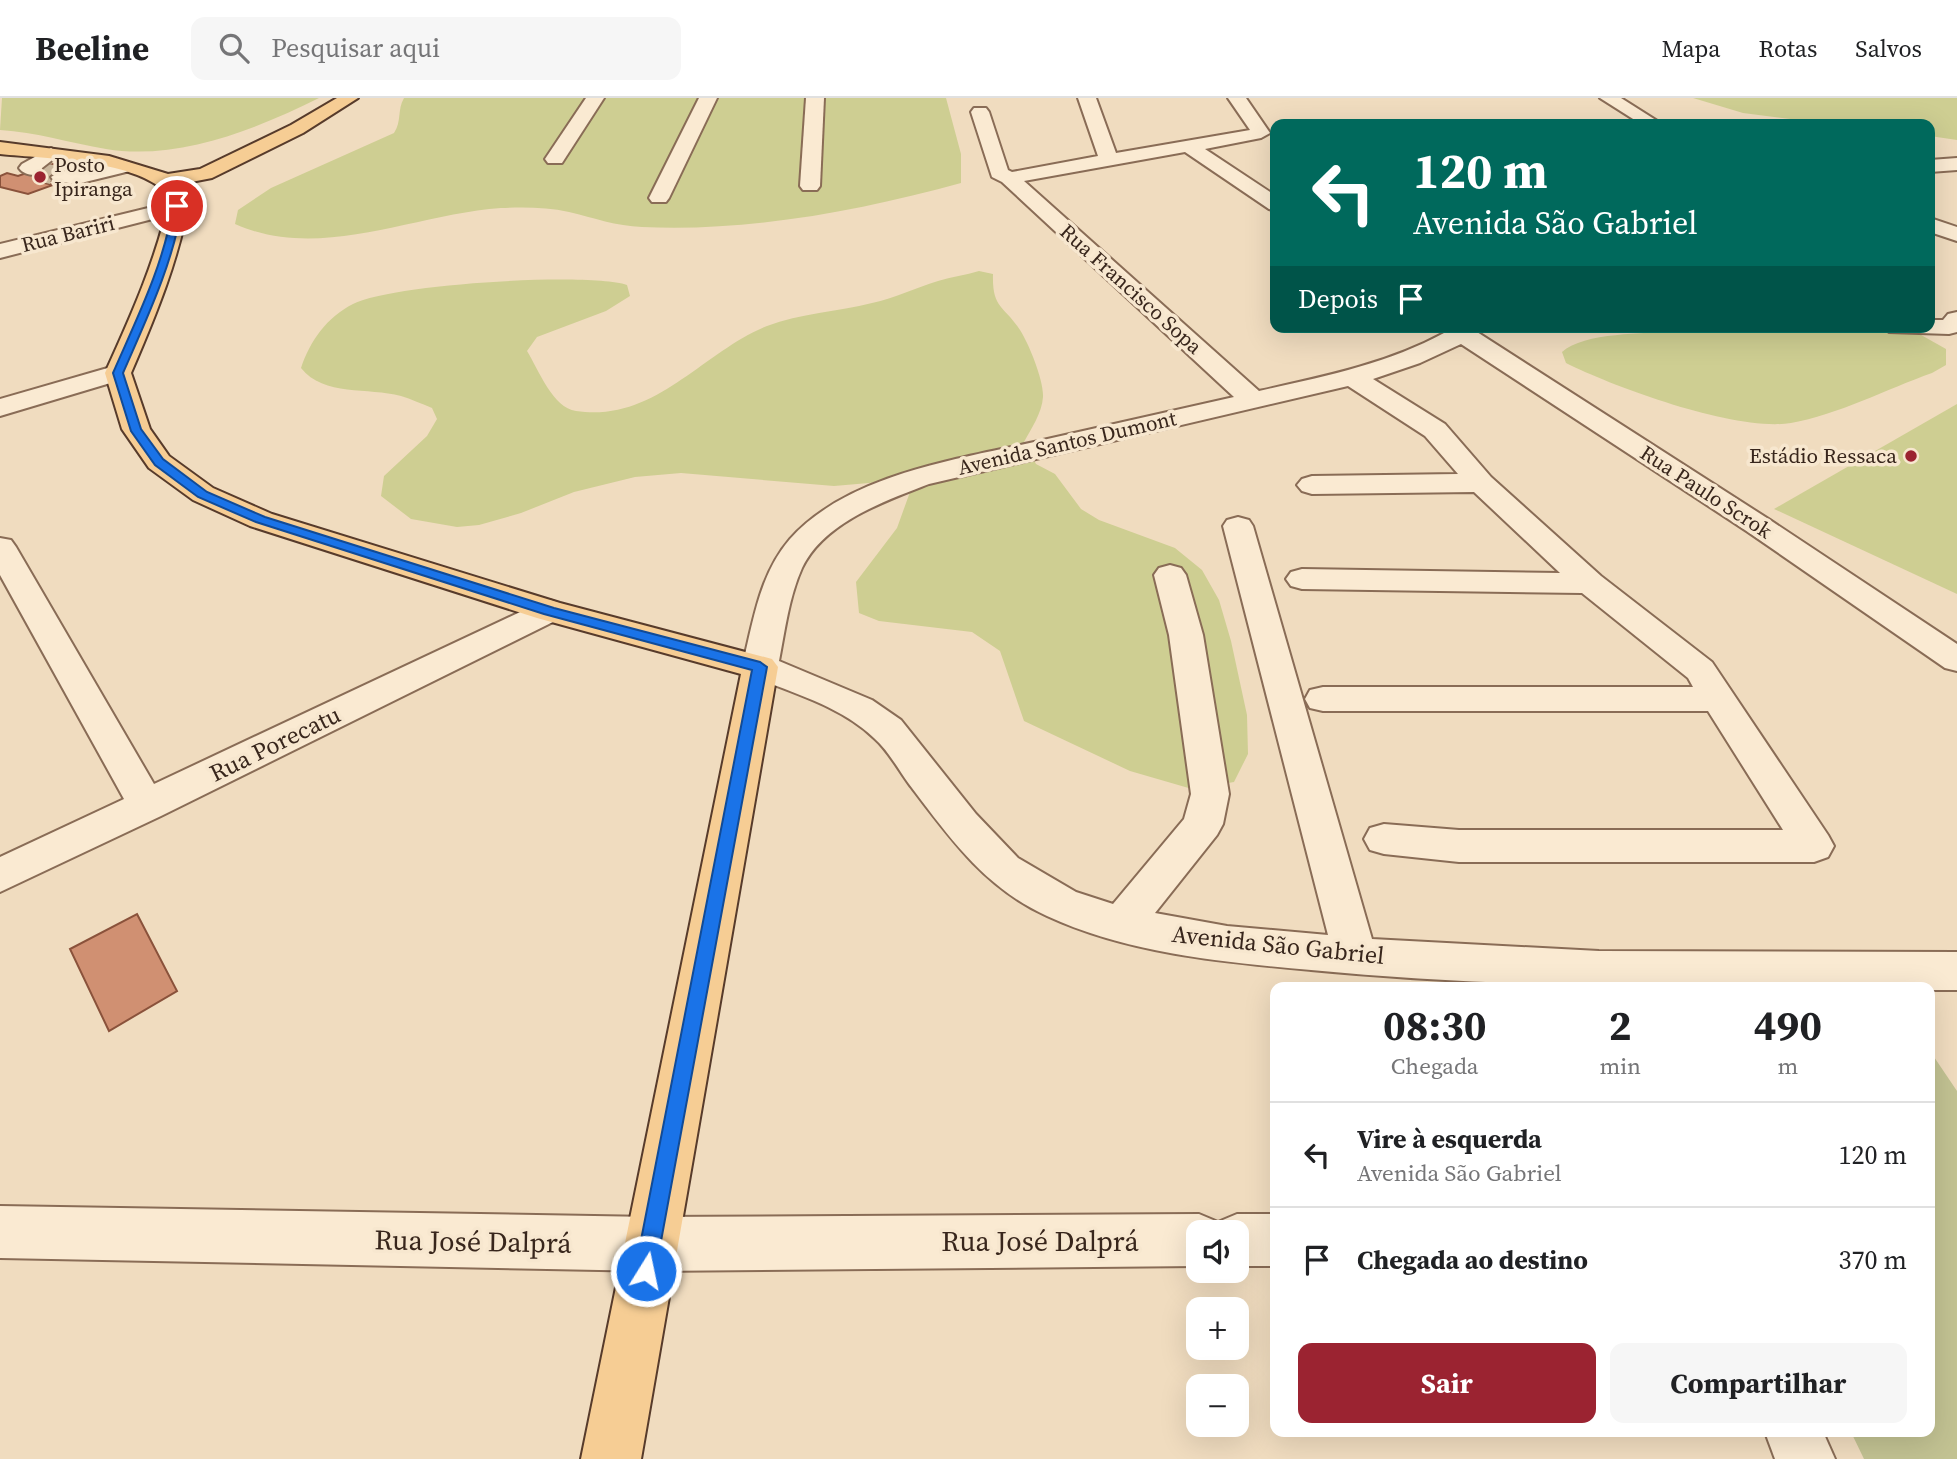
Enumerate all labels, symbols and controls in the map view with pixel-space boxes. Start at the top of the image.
search box [191,17,681,80]
text: Beeline [35,26,149,71]
icon: search [215,29,253,67]
text: Pesquisar aqui [271,30,440,66]
text: Mapa [1661,32,1721,65]
text: Rotas [1759,32,1817,65]
text: Salvos [1855,32,1922,65]
text: 120 m [1413,137,1548,204]
icon: left [1298,147,1389,238]
place label: Posto Ipiranga [54,150,133,203]
marker: Posto Ipiranga [32,169,48,185]
pin [147,176,207,236]
icon: arrive [158,187,196,225]
text: Avenida São Gabriel [1413,201,1698,245]
street label: Rua Bariri [18,208,118,259]
street label: Rua Francisco Sopa [1054,217,1209,361]
icon: arrive [1392,280,1430,318]
text: Depois [1298,281,1378,317]
street label: Avenida Santos Dumont [955,403,1179,482]
street label: Rua Paulo Scrok [1635,438,1778,545]
place label: Estádio Ressaca [1749,441,1897,470]
marker: Estádio Ressaca [1903,448,1919,464]
street label: Rua Porecatu [204,698,346,789]
street label: Avenida São Gabriel [1170,917,1386,972]
text: 08:30 [1383,996,1487,1054]
text: 2 [1609,996,1632,1054]
text: 490 [1754,996,1822,1054]
text: Chegada [1391,1050,1479,1082]
text: min [1599,1050,1641,1082]
text: m [1778,1050,1798,1082]
text: Vire à esquerda [1357,1121,1542,1157]
icon: left [1298,1136,1336,1174]
text: 120 m [1839,1137,1907,1173]
text: Avenida São Gabriel [1357,1157,1562,1189]
street label: Rua José Dalprá [374,1220,573,1262]
map controls [1186,1220,1249,1437]
button: sound [1186,1220,1249,1283]
street label: Rua José Dalprá [941,1222,1139,1260]
position arrow [609,1234,683,1308]
icon: arrive [1298,1241,1336,1279]
text: Chegada ao destino [1357,1242,1588,1278]
text: 370 m [1839,1242,1907,1278]
button: + [1186,1297,1249,1360]
button: Sair [1298,1343,1596,1423]
button: Compartilhar [1610,1343,1907,1423]
button: − [1186,1374,1249,1437]

